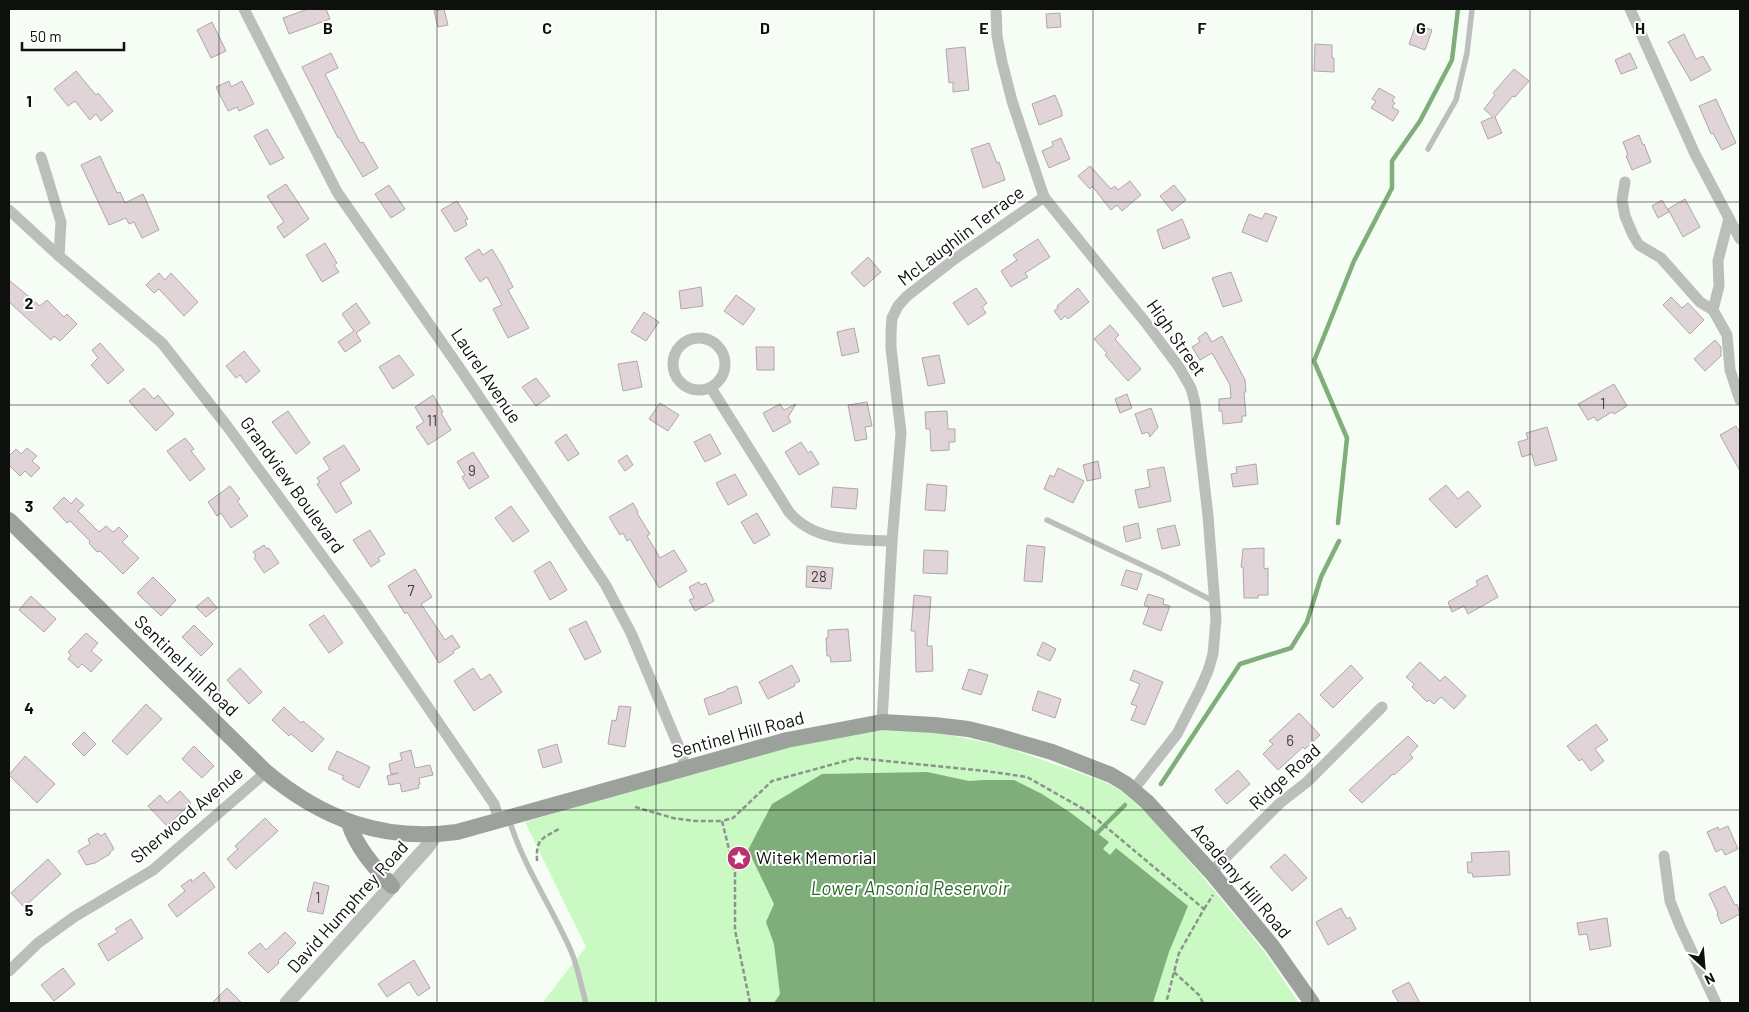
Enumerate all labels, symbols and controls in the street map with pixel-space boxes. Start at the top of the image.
text: B [323,18,333,37]
text: C [542,18,552,37]
text: D [760,18,770,37]
text: E [979,18,989,37]
text: F [1198,18,1207,37]
text: G [1416,18,1426,37]
text: H [1635,18,1645,37]
scale bar [22,20,125,52]
text: 50 m [30,27,62,45]
text: 1 [26,91,32,110]
street label: McLaughlin Terrace [893,181,1028,290]
text: 2 [25,293,34,312]
street label: High Street [1142,295,1211,380]
street label: Laurel Avenue [447,324,527,427]
house number: 1 [1600,394,1606,412]
house number: 11 [427,411,437,429]
street label: Grandview Boulevard [236,412,350,557]
house number: 9 [468,461,476,479]
text: 3 [25,496,33,515]
house number: 28 [811,567,827,585]
house number: 7 [407,581,415,599]
street label: Sentinel Hill Road [130,610,243,720]
text: 4 [24,698,34,717]
street label: Sentinel Hill Road [669,706,806,762]
house number: 6 [1286,731,1294,749]
street label: Ridge Road [1244,739,1324,814]
street label: Sherwood Avenue [126,761,247,868]
street label: Academy Hill Road [1187,818,1296,942]
street label: David Humphrey Road [282,836,412,977]
place icon: Witek Memorial [726,845,752,871]
place label: Witek Memorial [756,846,876,868]
water label: Lower Ansonia Reservoir [811,876,1011,899]
house number: 1 [315,888,321,906]
text: 5 [25,900,34,919]
north arrow [1679,942,1729,992]
text: N [1702,969,1718,989]

